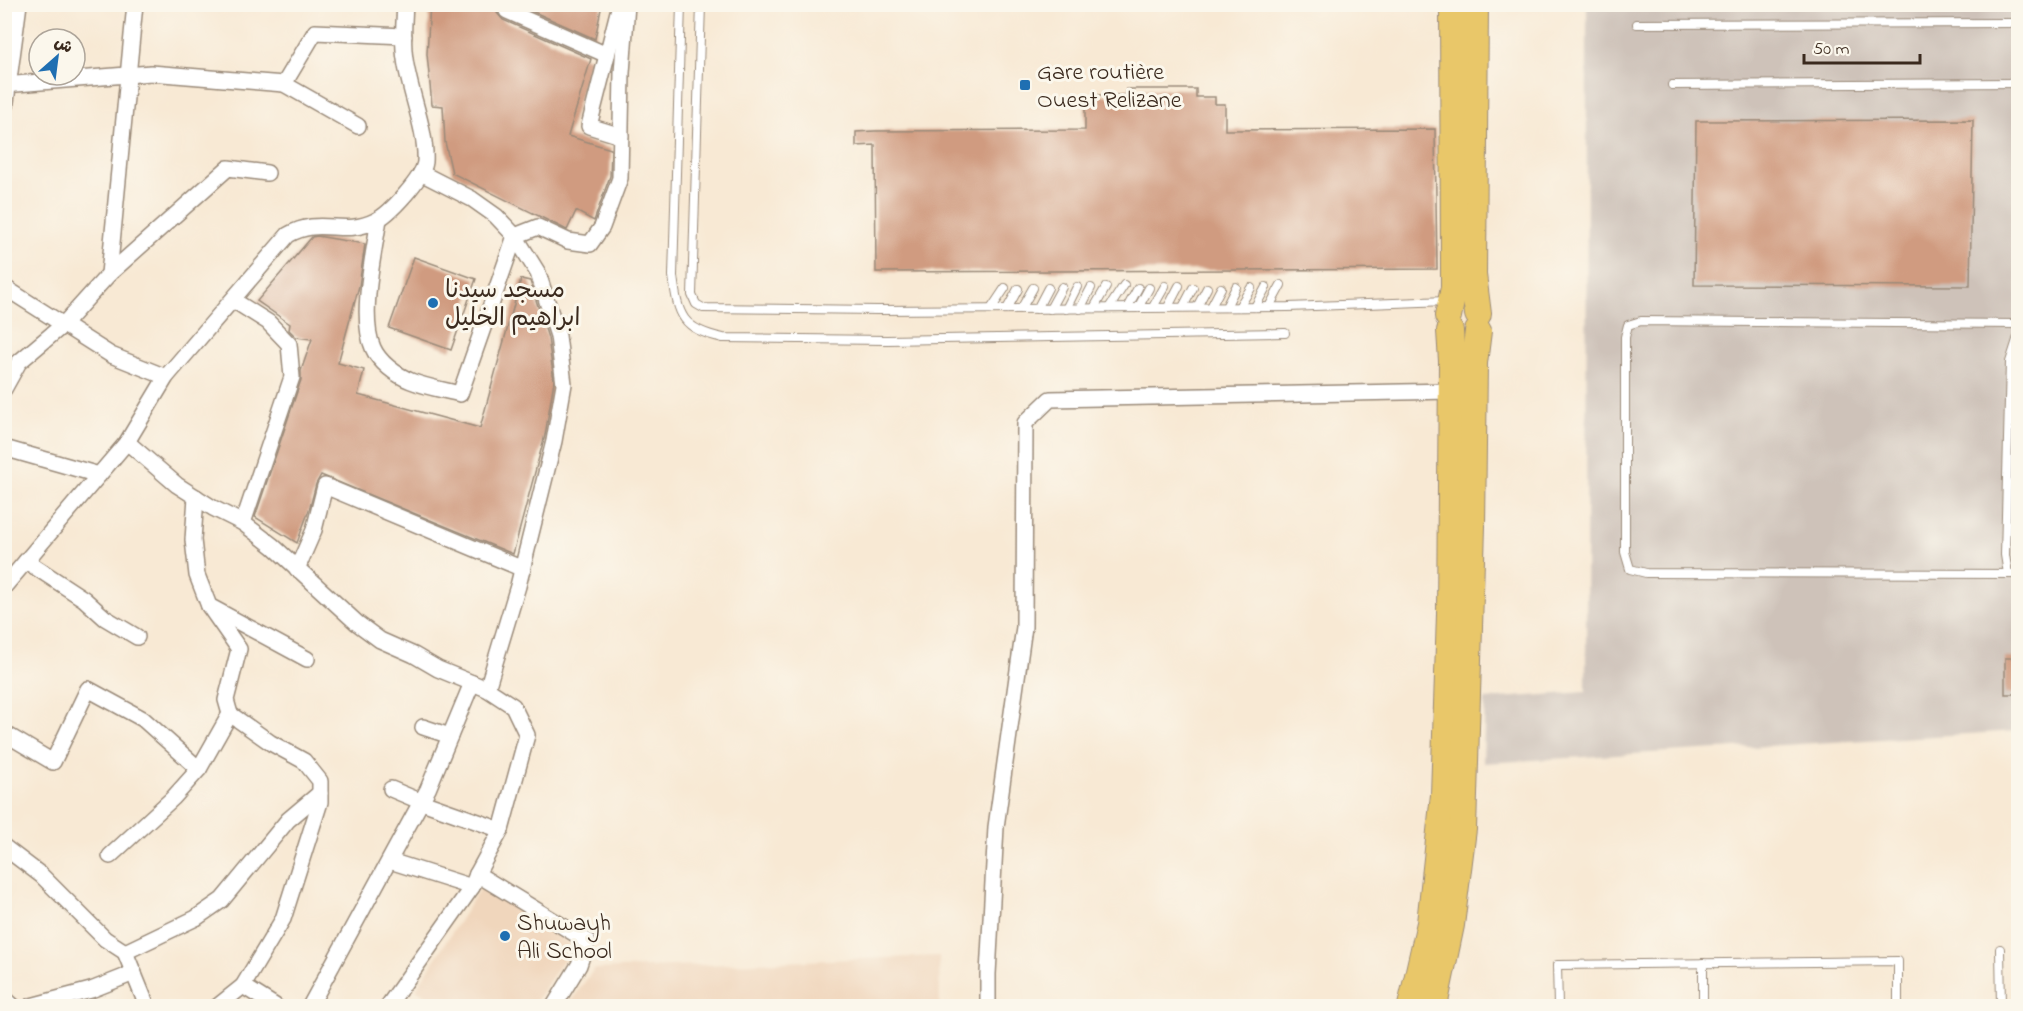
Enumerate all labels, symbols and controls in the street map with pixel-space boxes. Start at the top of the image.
north arrow [27,27,87,87]
scale bar [1804,27,1920,65]
text: ش [50,31,77,60]
text: 50 m [1813,37,1850,63]
place label: Gare routière Ouest Relizane [1037,56,1182,119]
marker: Gare routière Ouest Relizane [1018,78,1032,92]
place label: مسجد سيدنا ابراهيم الخليل [445,274,581,337]
marker: مسجد سيدنا ابراهيم الخليل [426,296,440,310]
place label: Shuwayh Ali School [517,907,612,970]
marker: Shuwayh Ali School [498,929,512,943]

